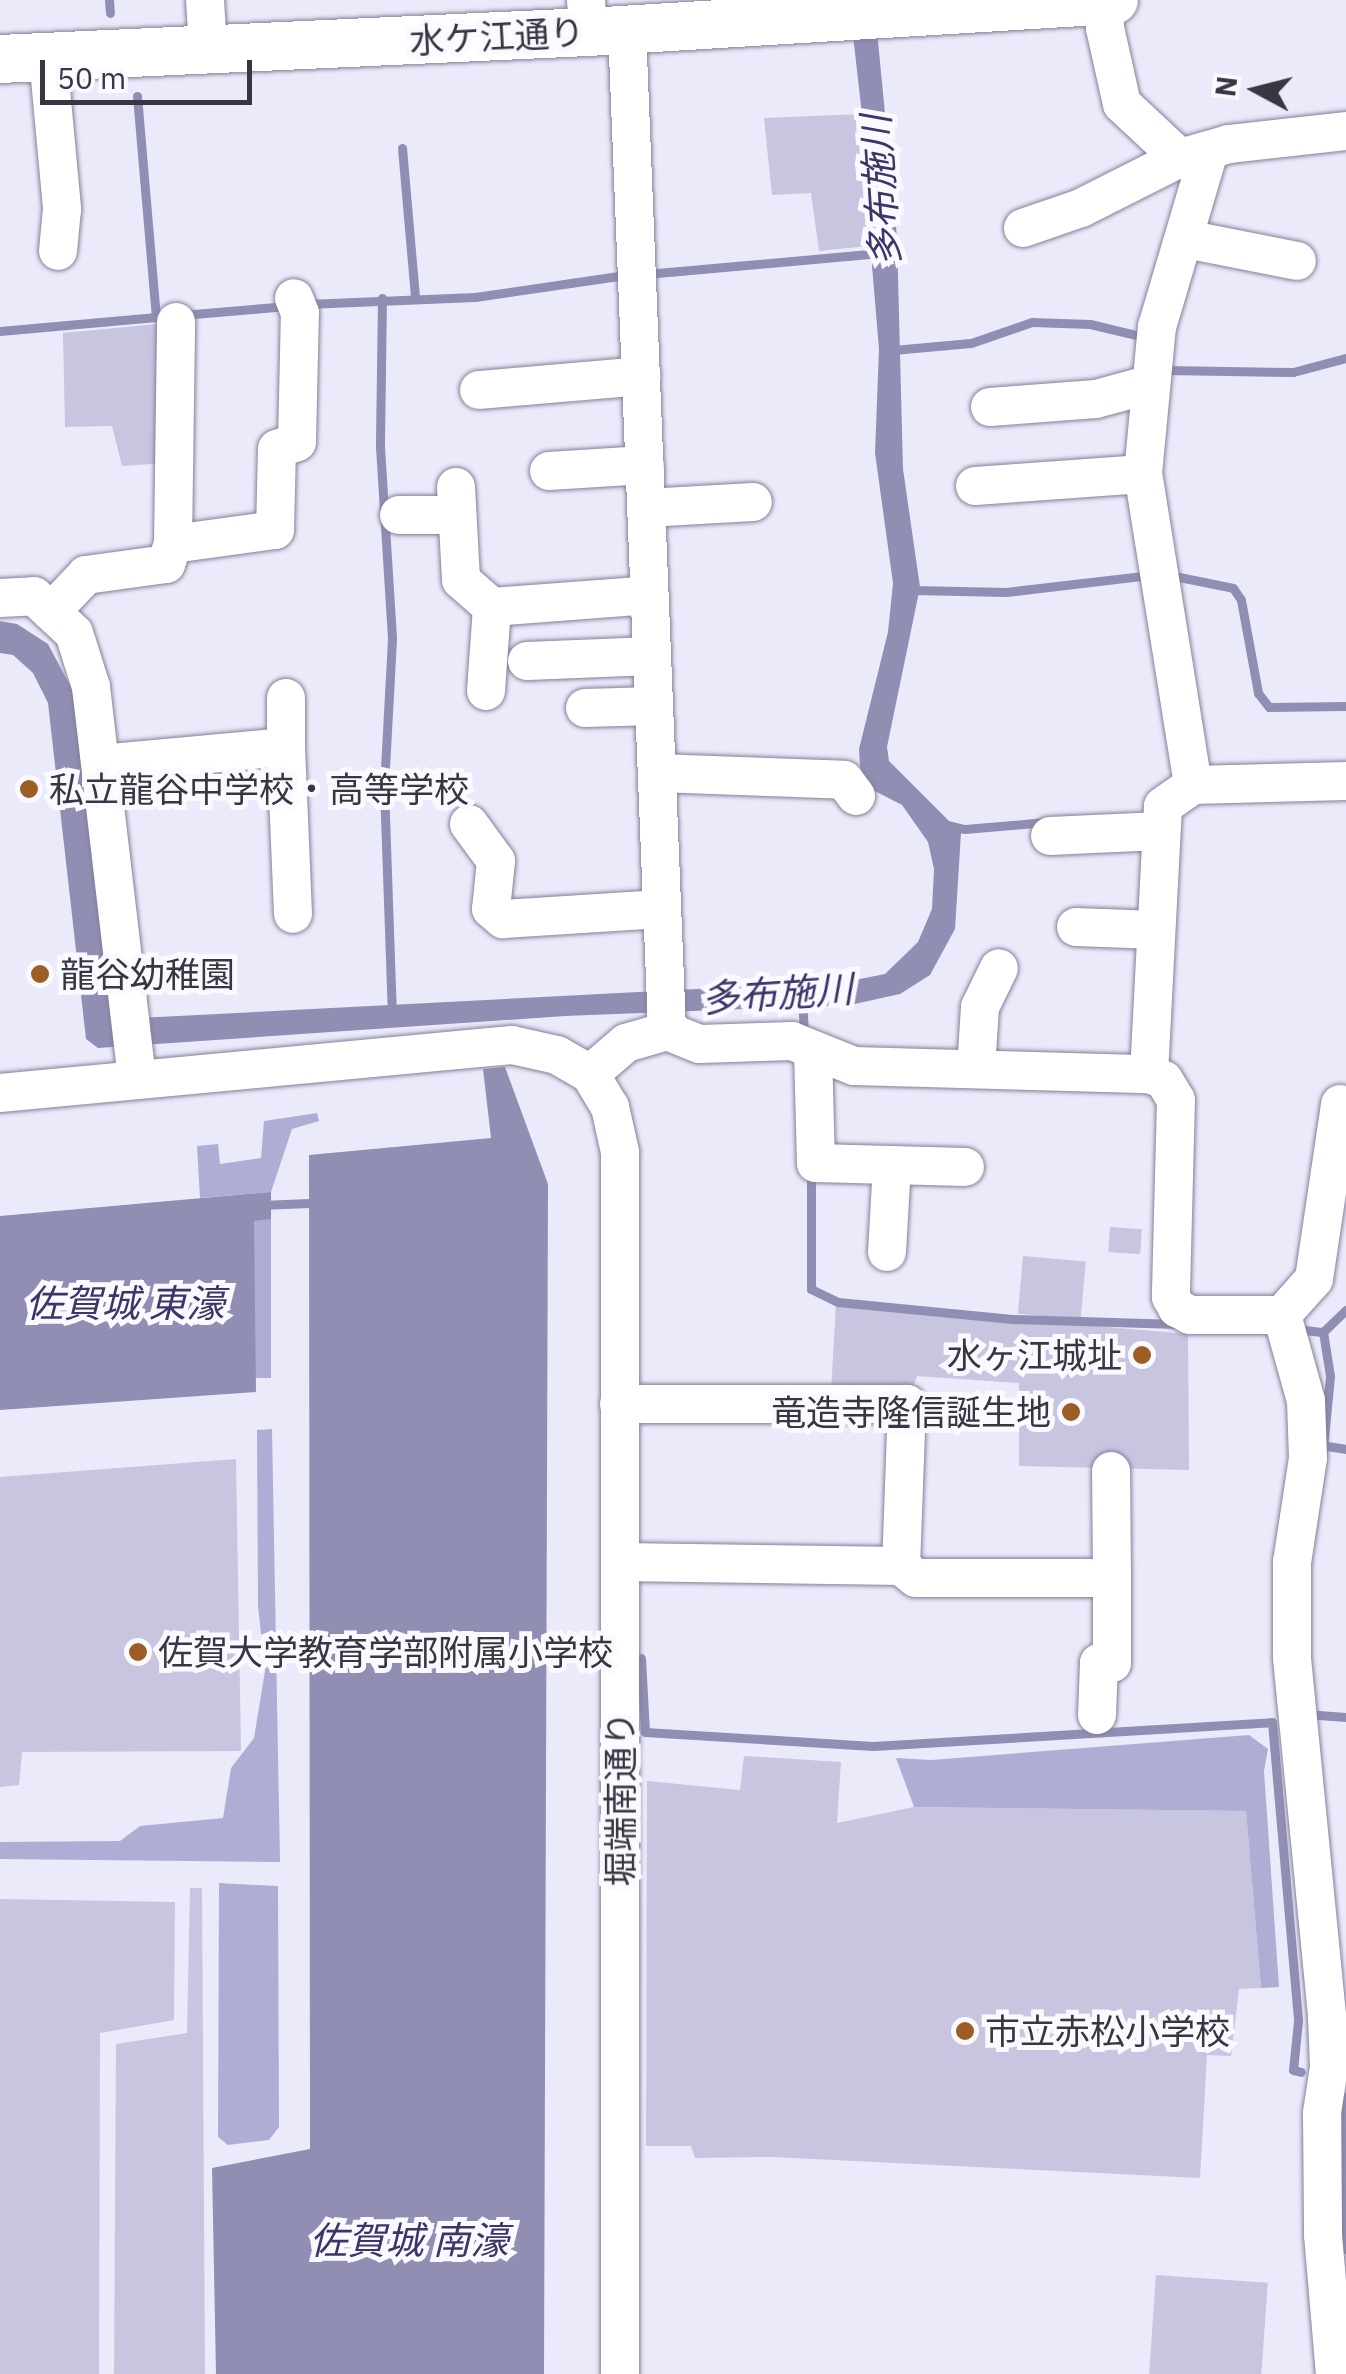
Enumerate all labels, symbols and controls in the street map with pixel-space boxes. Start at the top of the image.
street label: 水ケ江通り [409,10,585,62]
scale bar [45,40,258,102]
north arrow [1206,40,1306,140]
text: 50 m [57,58,126,97]
text: N [1206,74,1245,99]
water label: 多布施川 [852,114,908,268]
place label: 私立龍谷中学校・高等学校 [49,768,469,810]
marker: 私立龍谷中学校・高等学校 [18,778,40,800]
place label: 龍谷幼稚園 [60,953,235,995]
marker: 龍谷幼稚園 [29,963,51,985]
water label: 多布施川 [700,965,854,1021]
water label: 佐賀城 東濠 [26,1280,224,1326]
place label: 水ヶ江城址 [947,1334,1122,1376]
marker: 水ヶ江城址 [1131,1344,1153,1366]
place label: 竜造寺隆信誕生地 [771,1391,1051,1433]
marker: 竜造寺隆信誕生地 [1060,1401,1082,1423]
place label: 佐賀大学教育学部附属小学校 [158,1631,613,1673]
marker: 佐賀大学教育学部附属小学校 [127,1641,149,1663]
street label: 堀端南通り [599,1712,641,1886]
place label: 市立赤松小学校 [985,2010,1230,2052]
marker: 市立赤松小学校 [954,2020,976,2042]
water label: 佐賀城 南濠 [310,2217,508,2263]

